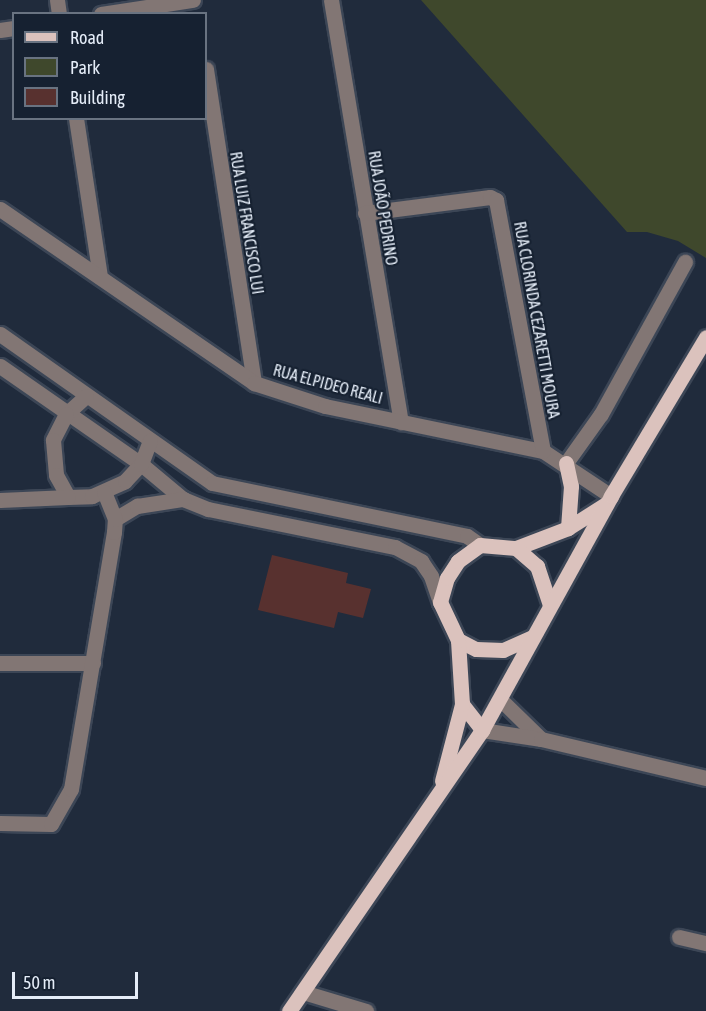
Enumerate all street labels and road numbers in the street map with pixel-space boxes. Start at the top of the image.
street label: RUA JOÃO PEDRINO [364,149,402,267]
street label: RUA LUIZ FRANCISCO LUI [226,150,268,296]
street label: RUA CLORINDA CEZARETTI MOURA [510,220,564,420]
street label: RUA ELPIDEO REALI [271,360,385,408]

